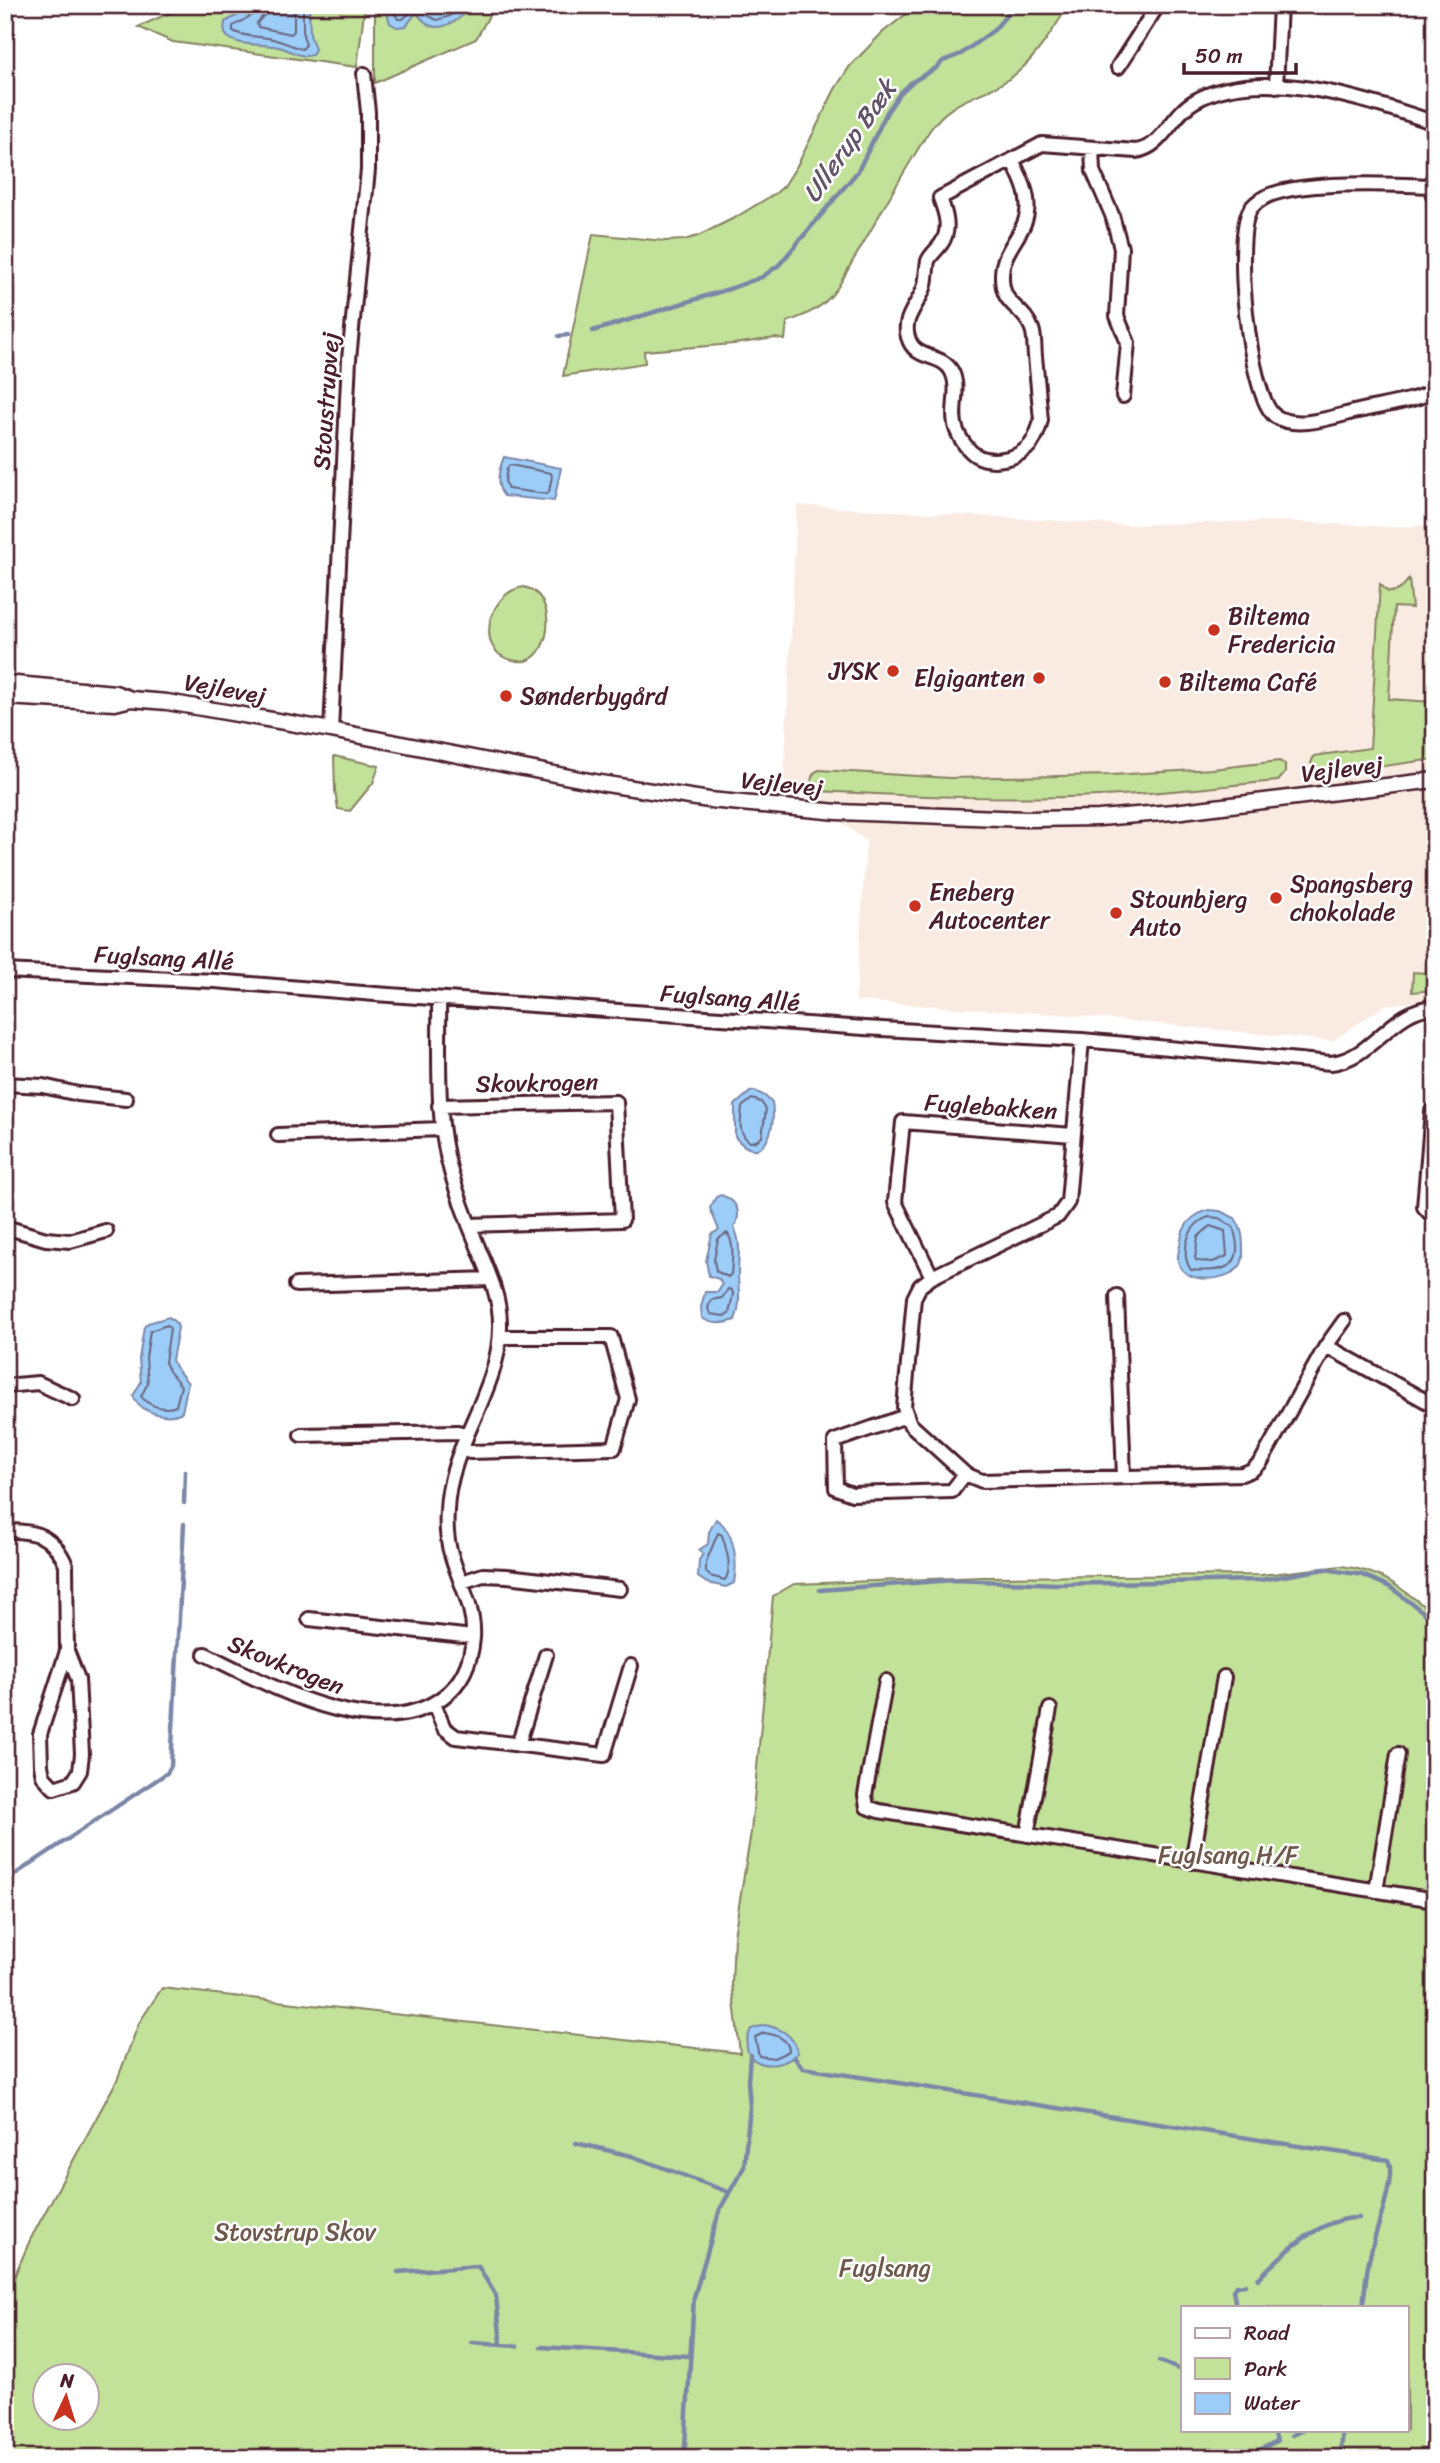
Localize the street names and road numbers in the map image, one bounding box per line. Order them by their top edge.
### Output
street label: Stoustrupvej [300,331,352,471]
street label: Vejlevej [181,661,269,717]
street label: Vejlevej [1299,743,1386,795]
street label: Vejlevej [739,759,825,809]
street label: Fuglsang Allé [93,933,235,983]
street label: Fuglsang Allé [659,972,801,1024]
street label: Skovkrogen [475,1061,599,1105]
street label: Fuglebakken [923,1081,1059,1133]
street label: Skovkrogen [221,1623,351,1707]

